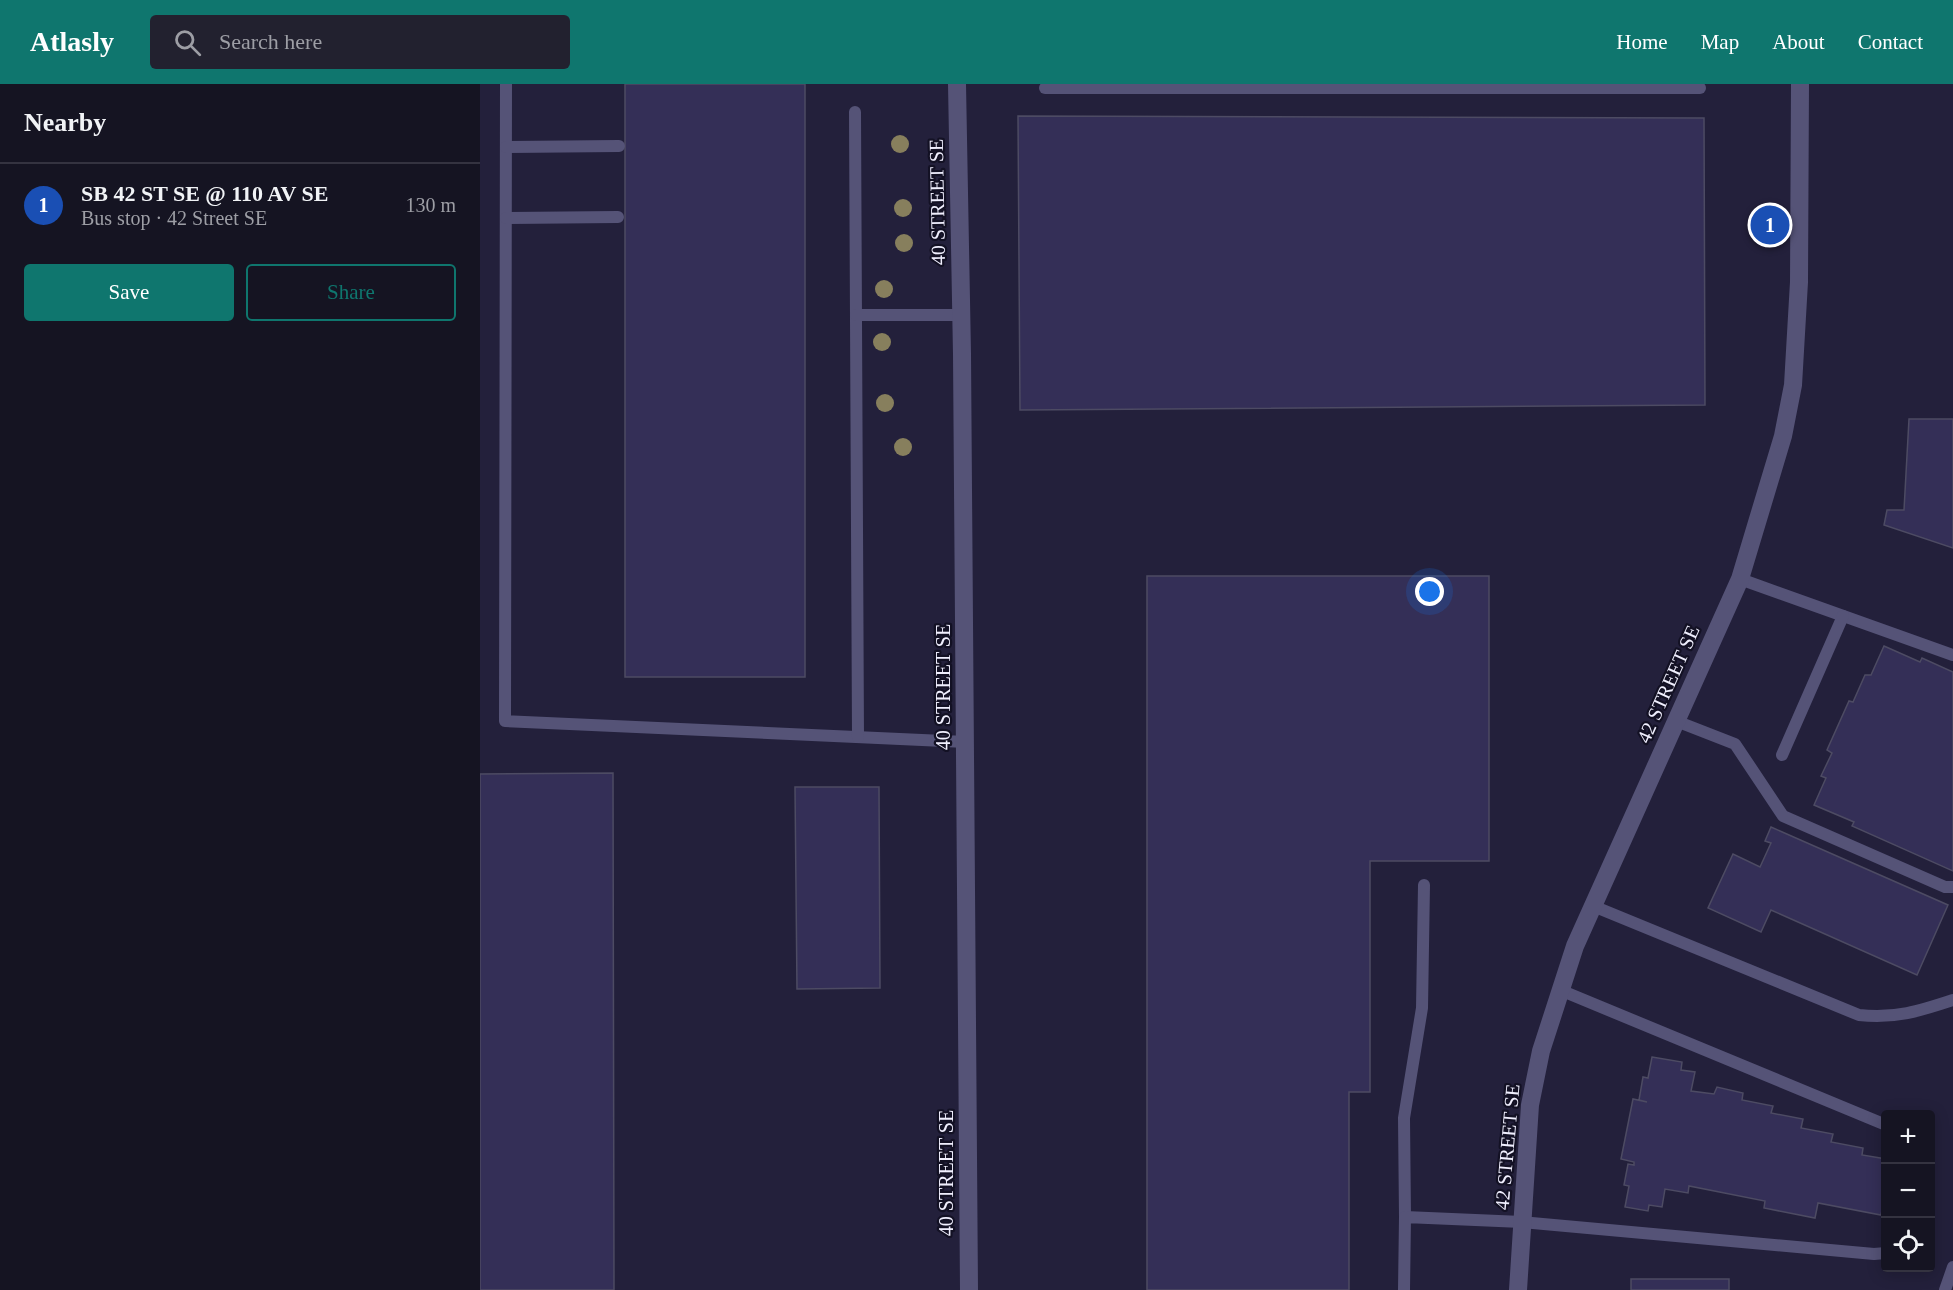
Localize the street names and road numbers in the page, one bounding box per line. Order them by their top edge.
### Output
street label: 40 STREET SE [925,139,949,265]
street label: 42 STREET SE [1632,622,1704,746]
street label: 40 STREET SE [932,624,954,750]
street label: 42 STREET SE [1491,1083,1523,1211]
street label: 40 STREET SE [935,1110,957,1236]

